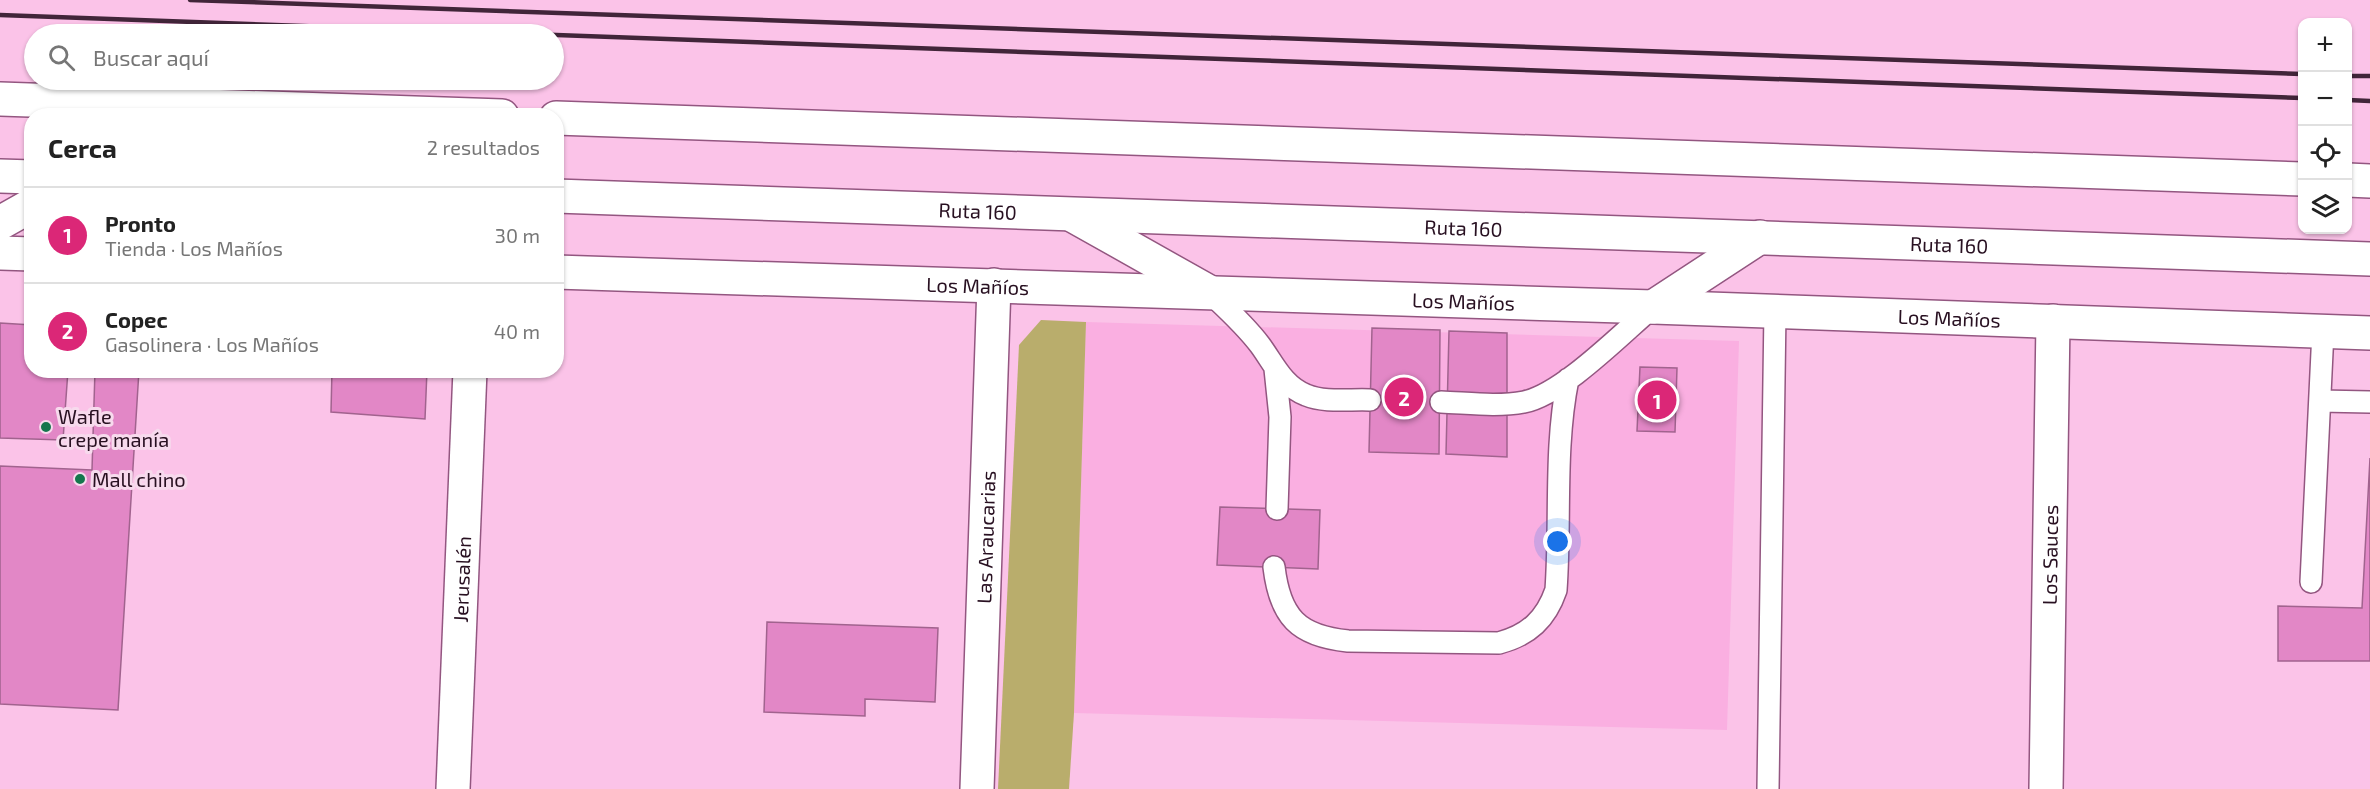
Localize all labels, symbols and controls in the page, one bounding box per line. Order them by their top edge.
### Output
map controls [2298,18,2352,234]
button: + [2298,18,2352,72]
search box [24,24,564,90]
icon: search [45,41,78,74]
text: Buscar aquí [93,44,209,70]
button: − [2298,72,2352,126]
button: locate [2298,126,2352,180]
text: Cerca [48,132,117,163]
text: 2 resultados [427,135,540,159]
button: layers [2298,180,2352,234]
street label: Ruta 160 [938,197,1017,224]
text: Pronto [105,210,176,236]
street label: Ruta 160 [1424,214,1503,241]
text: 1 [63,223,72,247]
text: 30 m [495,223,540,247]
street label: Ruta 160 [1910,231,1989,258]
text: Tienda · Los Mañíos [105,236,283,260]
street label: Los Mañíos [926,272,1030,299]
street label: Los Mañíos [1412,287,1515,315]
street label: Los Mañíos [1897,304,2001,332]
text: Copec [105,306,168,332]
text: 2 [62,319,73,343]
text: 40 m [494,319,540,343]
text: Gasolinera · Los Mañíos [105,332,319,356]
pin: 2 [1384,374,1424,420]
pin: 1 [1638,378,1676,422]
place label: Wafle crepe manía [58,404,169,451]
marker: Wafle crepe manía [39,420,53,434]
place label: Mall chino [92,467,186,491]
street label: Las Araucarias [971,470,1000,604]
marker: Mall chino [73,472,87,486]
street label: Los Sauces [2037,505,2062,605]
your location [1543,527,1572,556]
street label: Jerusalén [448,535,475,623]

